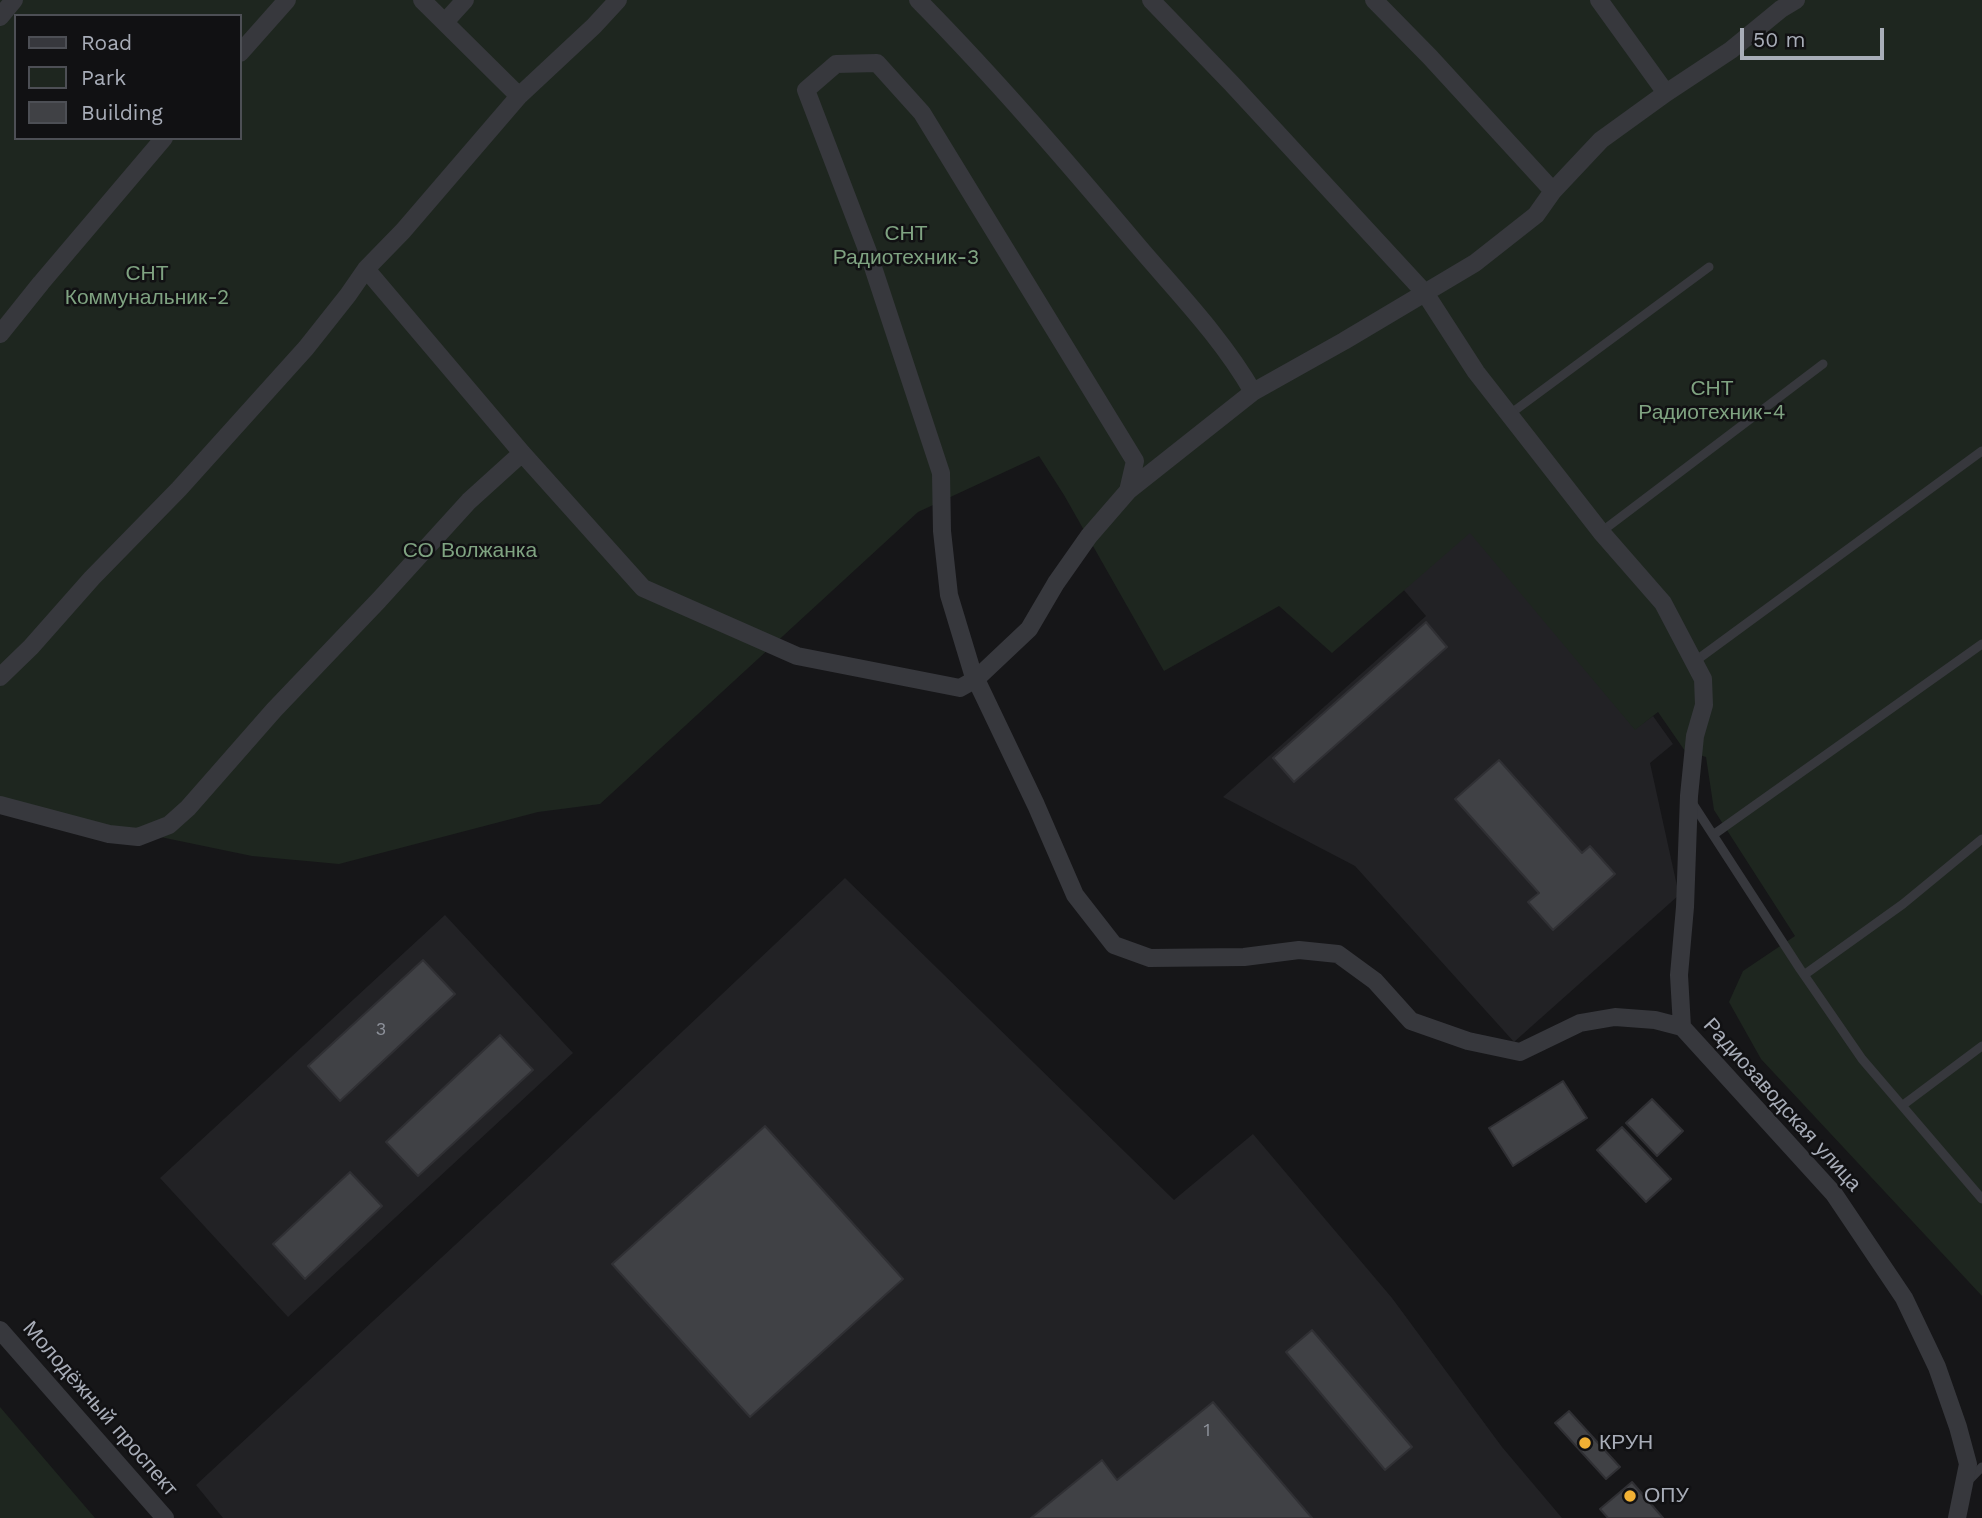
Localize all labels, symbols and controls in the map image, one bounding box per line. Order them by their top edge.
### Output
legend [14,14,242,140]
scale bar [1744,14,1888,58]
text: 50 m [1753,27,1805,52]
text: Road [81,30,132,55]
text: Park [81,65,126,90]
text: Building [81,100,163,125]
park label: СНТ Радиотехник-3 [833,221,979,271]
park label: СНТ Коммунальник-2 [65,261,229,311]
park label: СНТ Радиотехник-4 [1638,376,1786,426]
park label: СО Волжанка [403,538,537,564]
street label: Радиозаводская улица [1698,1013,1866,1197]
house number: 3 [376,1019,386,1041]
street label: Молодёжный проспект [17,1316,183,1502]
house number: 1 [1203,1420,1211,1442]
place label: КРУН [1599,1430,1653,1456]
marker: КРУН [1577,1435,1593,1451]
place label: ОПУ [1644,1483,1689,1509]
marker: ОПУ [1622,1488,1638,1504]

